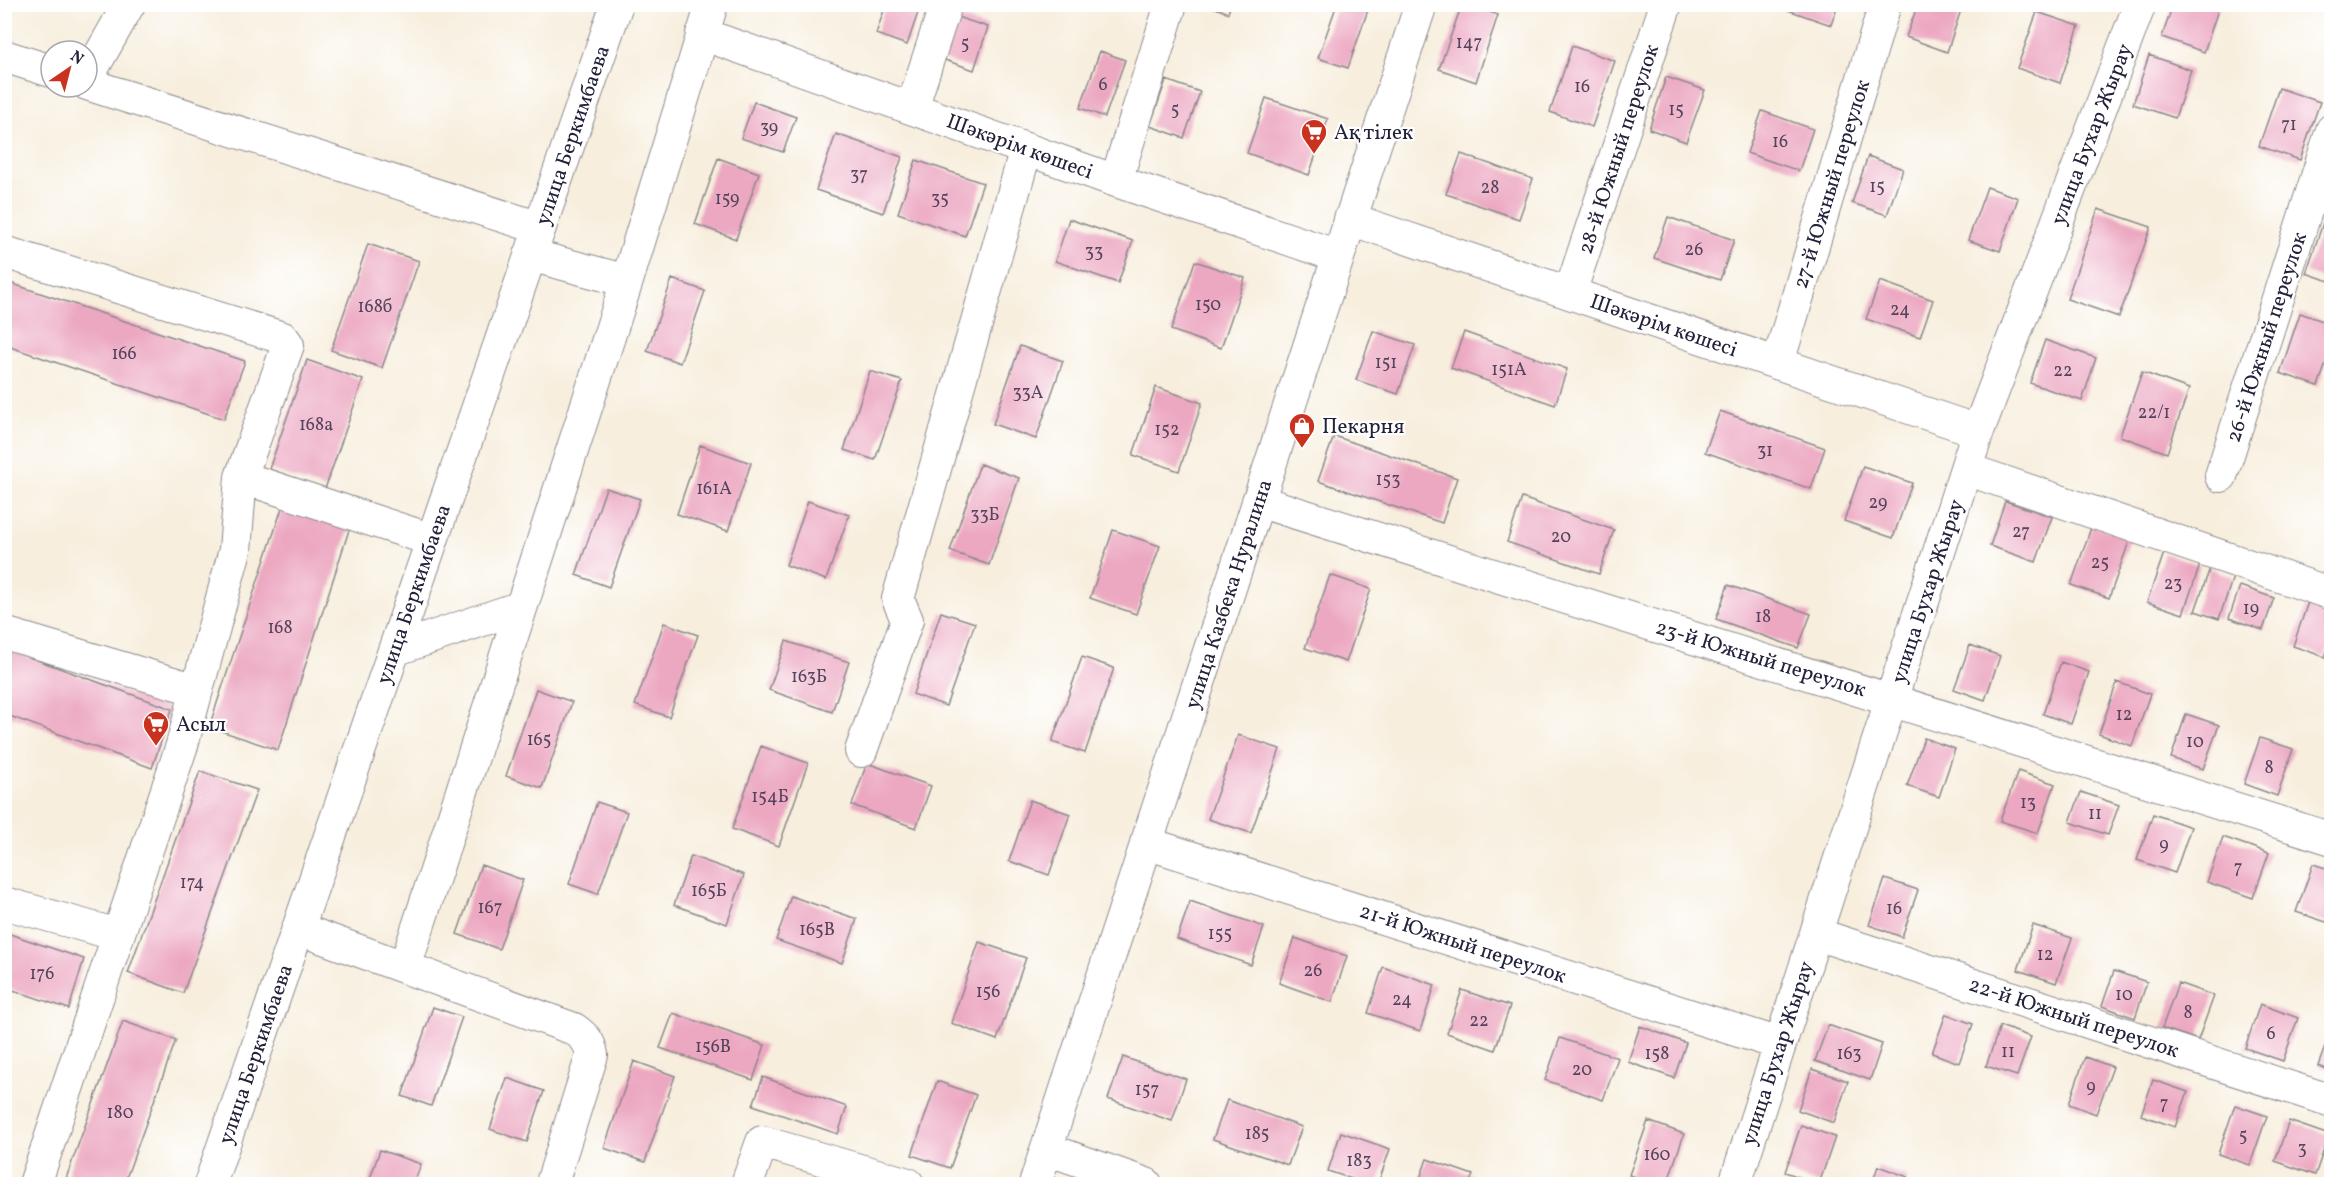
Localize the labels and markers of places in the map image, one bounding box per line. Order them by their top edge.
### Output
supermarket icon: Ақ тілек [1299,117,1329,155]
place label: Ақ тілек [1334,119,1413,148]
shop icon: Пекарня [1287,411,1317,449]
place label: Пекарня [1322,413,1404,442]
supermarket icon: Асыл [141,709,171,747]
place label: Асыл [176,711,226,740]

